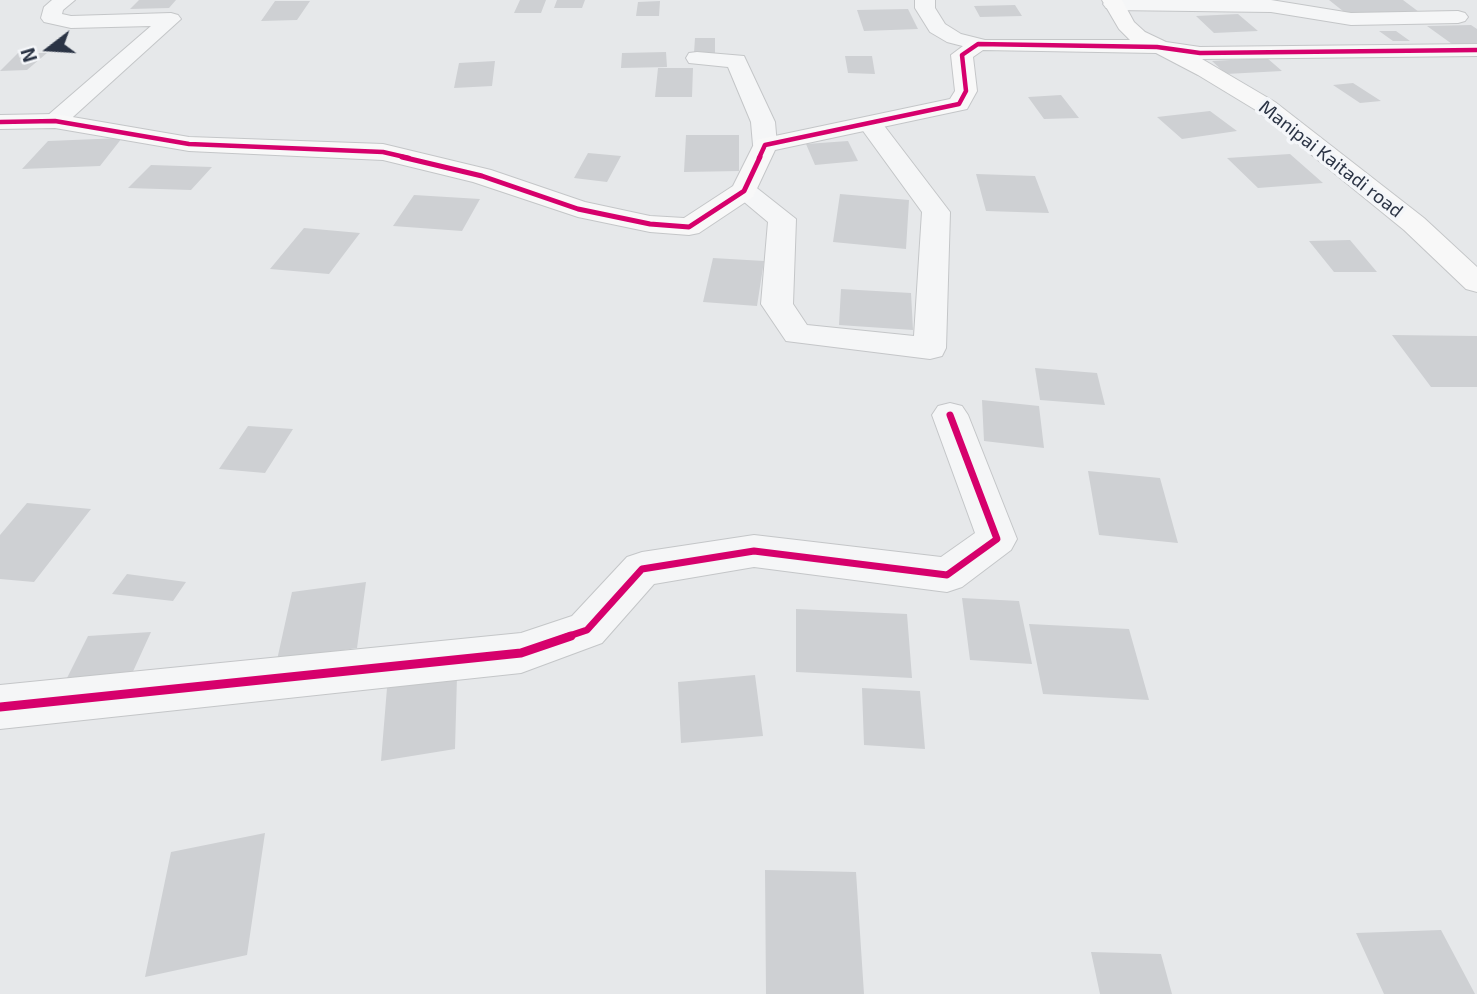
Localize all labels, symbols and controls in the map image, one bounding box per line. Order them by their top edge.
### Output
north arrow [14,14,84,84]
text: N [15,45,41,65]
street label: Manipai Kaitadi road [1254,96,1408,222]

